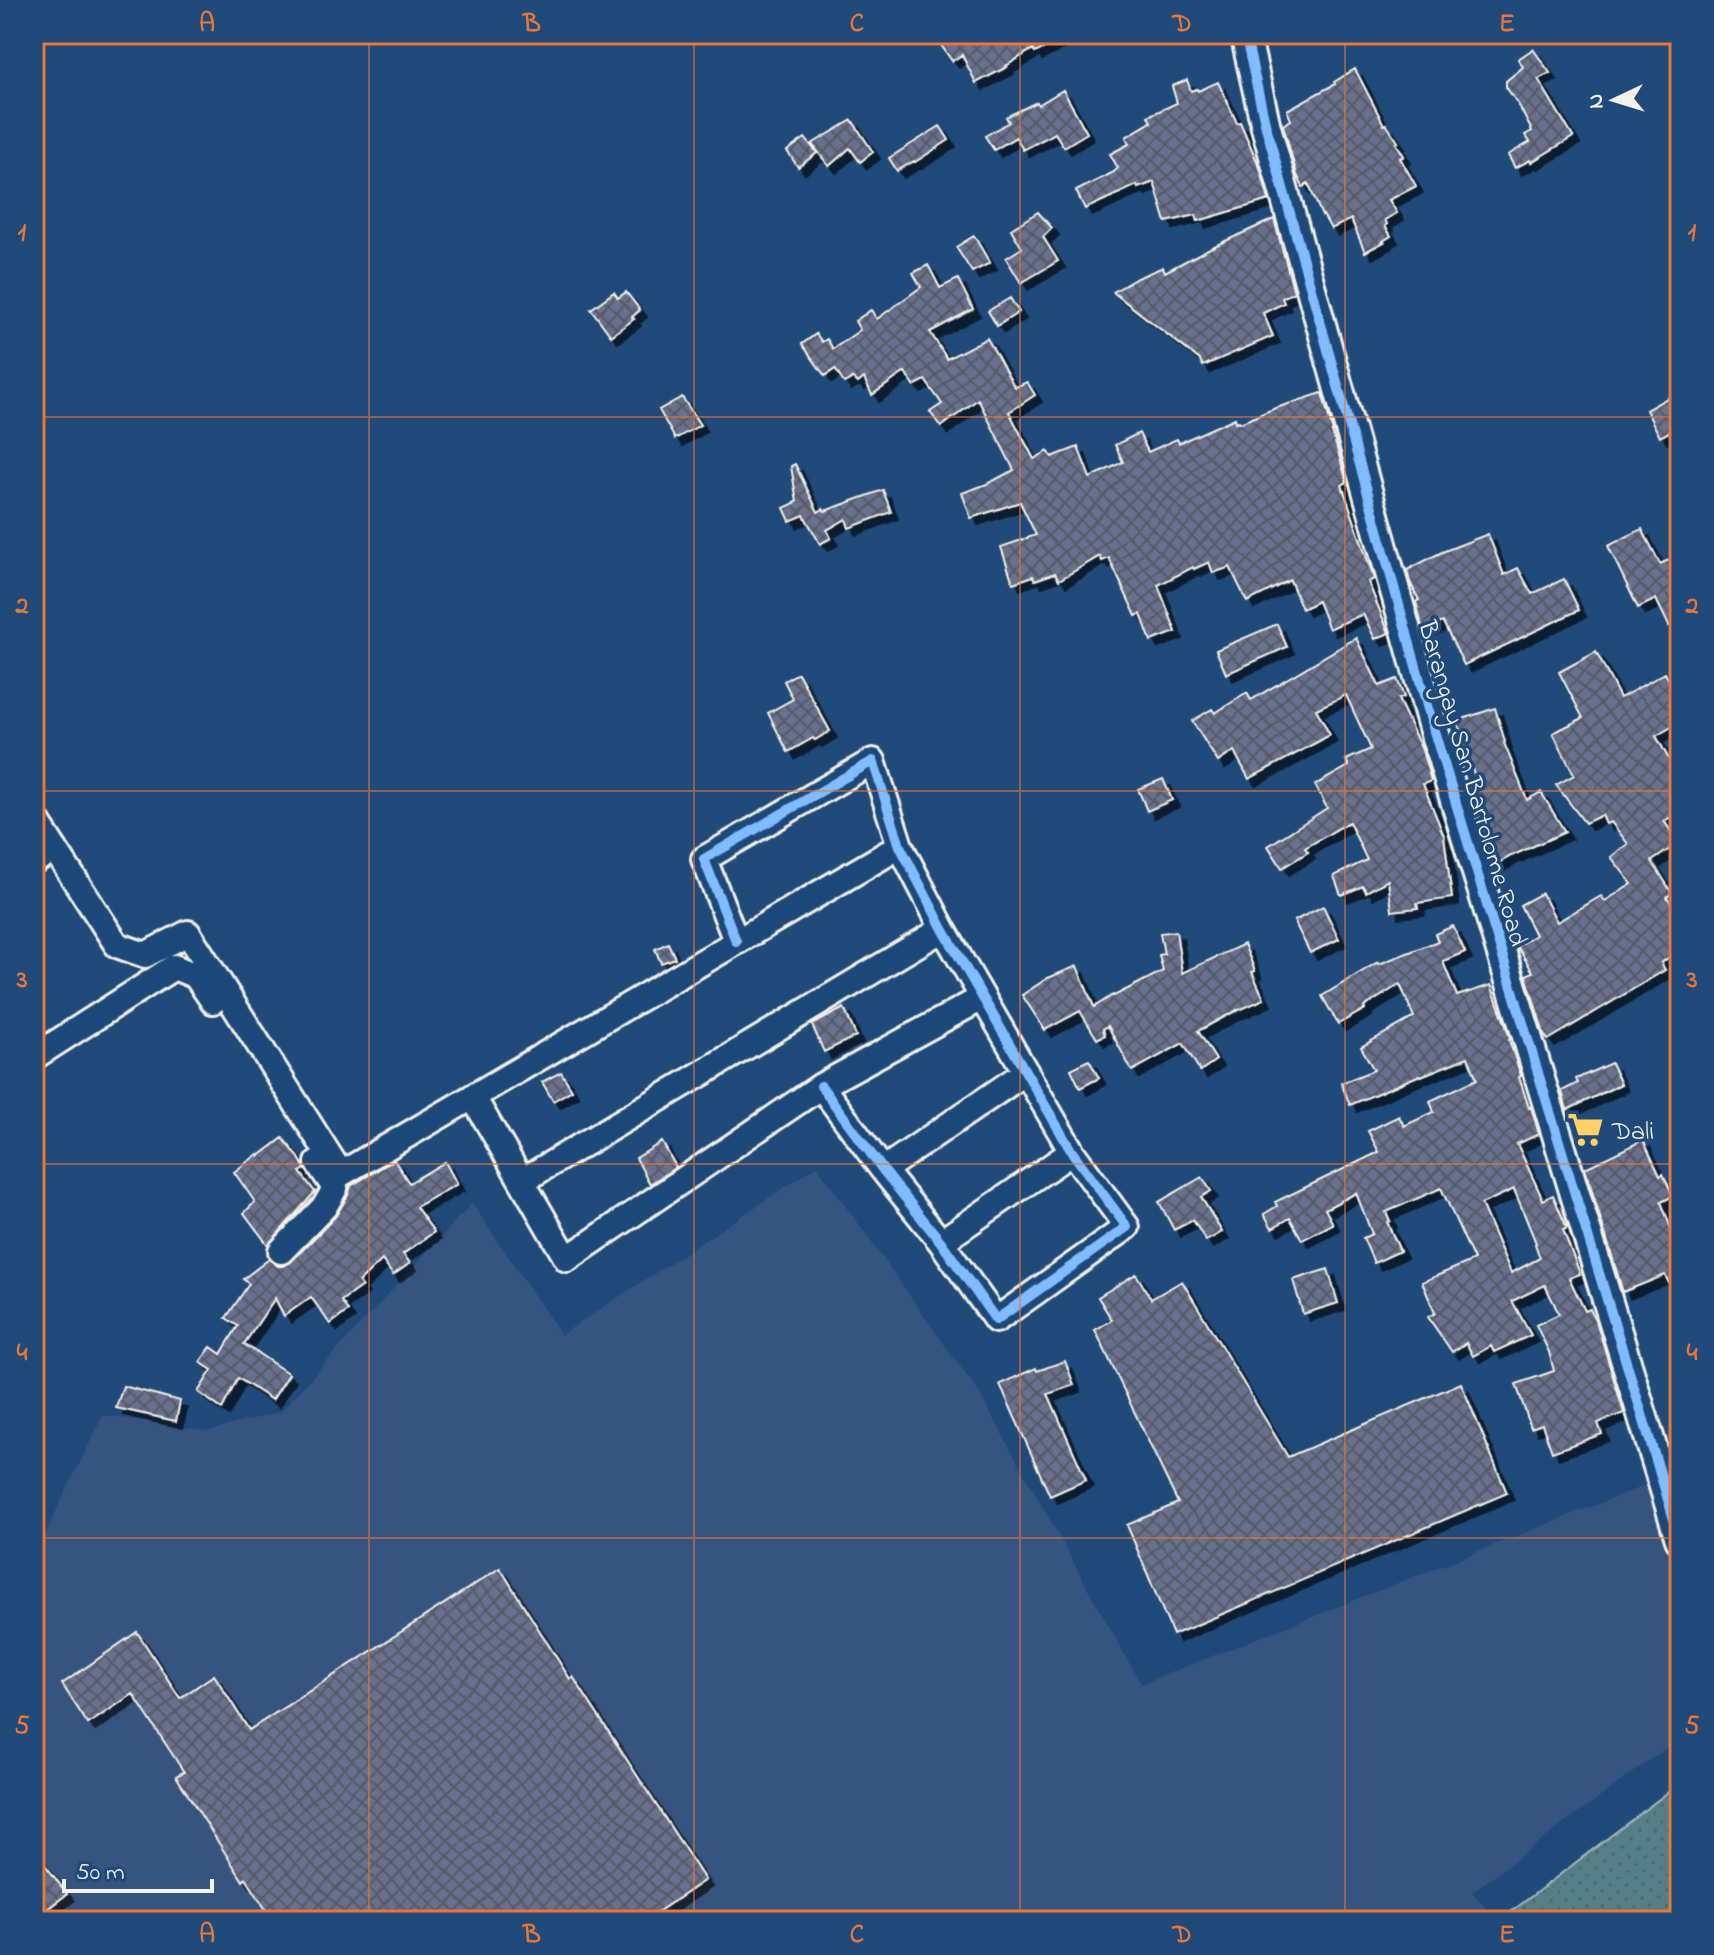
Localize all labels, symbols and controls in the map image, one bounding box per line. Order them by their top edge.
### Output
text: A [199,6,215,44]
text: B [522,6,541,44]
text: C [850,6,864,44]
text: D [1171,6,1192,44]
text: E [1499,6,1515,44]
north arrow [1574,60,1654,140]
text: N [1581,93,1614,110]
text: 1 [18,215,27,253]
text: 1 [1688,215,1697,253]
text: 2 [15,588,29,626]
text: 2 [1685,588,1699,626]
street label: Barangay San Bartolome Road [1406,616,1536,951]
text: 3 [16,962,28,1000]
text: 3 [1686,962,1698,1000]
supermarket icon: Dali [1567,1111,1605,1149]
place label: Dali [1611,1114,1654,1152]
text: 4 [17,1335,28,1373]
text: 4 [1687,1335,1698,1373]
text: 5 [15,1708,30,1746]
text: 5 [1685,1708,1700,1746]
scale bar [64,1843,212,1893]
text: 50 m [76,1856,125,1891]
text: A [199,1917,215,1955]
text: B [522,1917,541,1955]
text: C [850,1917,864,1955]
text: D [1171,1917,1192,1955]
text: E [1499,1917,1515,1955]

